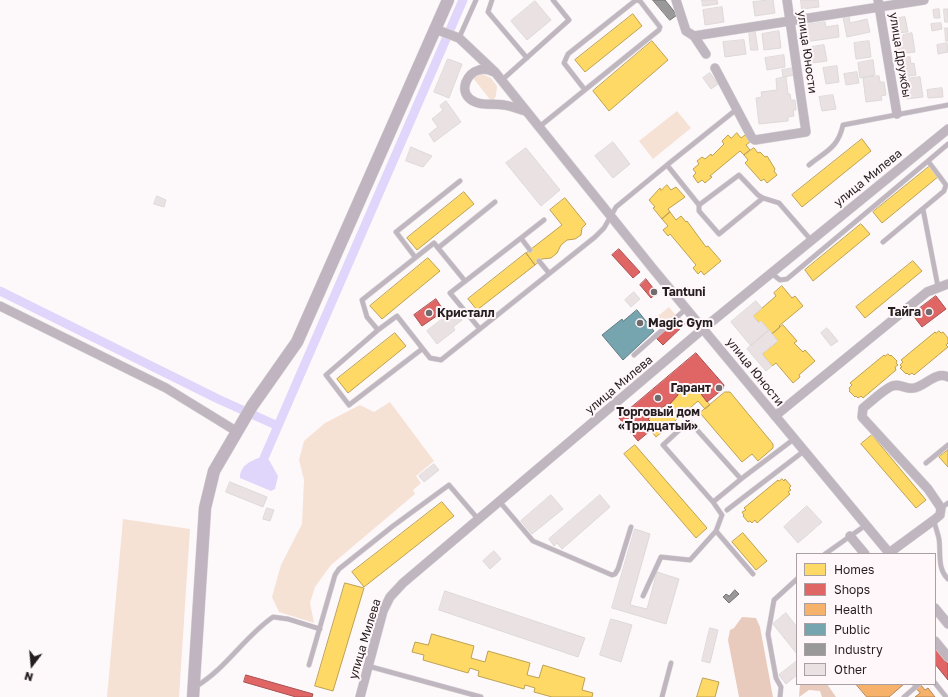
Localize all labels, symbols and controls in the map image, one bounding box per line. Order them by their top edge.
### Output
street label: улица Юности [794,9,820,95]
street label: улица Дружбы [886,11,914,99]
street label: улица Милева [831,146,905,210]
place label: Tantuni [662,285,706,299]
marker: Tantuni [649,287,659,297]
place label: Тайга [888,305,921,319]
place label: Кристалл [437,306,495,320]
marker: Тайга [924,307,934,317]
marker: Кристалл [424,308,434,318]
place label: Magic Gym [648,316,713,330]
marker: Magic Gym [635,318,645,328]
street label: улица Юности [723,335,787,409]
street label: улица Милева [582,353,656,417]
place label: Гарант [670,381,711,395]
marker: Гарант [714,383,724,393]
marker: Торговый дом «Тридцатый» [653,393,663,403]
place label: Торговый дом «Тридцатый» [616,405,700,433]
legend [796,553,936,685]
text: Homes [834,562,874,577]
text: Shops [834,582,870,597]
street label: улица Милева [346,597,384,681]
text: Health [834,602,873,617]
text: Public [834,622,870,637]
text: Industry [834,642,883,657]
north arrow [12,645,52,685]
text: Other [834,662,867,677]
text: N [23,670,34,684]

